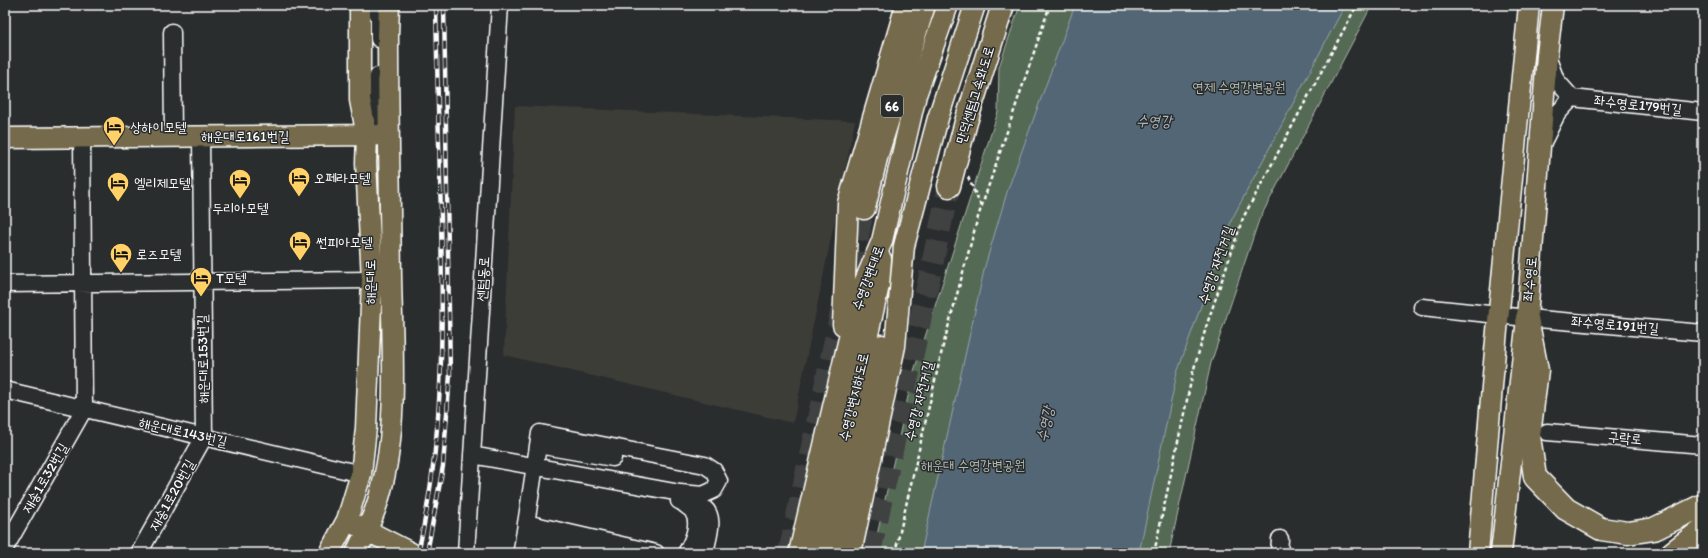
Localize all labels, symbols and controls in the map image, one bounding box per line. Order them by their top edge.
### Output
street label: 만덕센텀고속화도로 [952,44,998,146]
park label: 연제 수영강변공원 [1192,79,1286,96]
street label: 좌수영로179번길 [1593,92,1684,118]
road number: 66 [881,95,903,117]
water label: 수영강 [1136,112,1174,130]
hotel icon: 상하이모텔 [101,114,127,147]
place label: 상하이모텔 [130,119,187,136]
street label: 해운대로161번길 [201,128,290,145]
hotel icon: 오페라모텔 [286,165,312,198]
hotel icon: 두리아모텔 [227,167,253,200]
hotel icon: 엘리제모텔 [105,170,131,203]
place label: 오페라모텔 [314,170,371,187]
place label: 엘리제모텔 [134,175,191,192]
place label: 두리아모텔 [212,200,269,217]
street label: 수영강 자전거길 [1195,223,1238,307]
hotel icon: 썬피아모텔 [287,229,313,262]
place label: 썬피아모텔 [316,234,373,251]
hotel icon: 로즈모텔 [108,241,134,274]
street label: 수영강변대로 [848,243,888,313]
place label: 로즈모텔 [136,246,182,263]
street label: 센텀동로 [473,256,493,302]
street label: 좌수영로 [1520,256,1540,302]
street label: 해운대로 [362,259,379,305]
hotel icon: T모텔 [188,265,214,298]
place label: T모텔 [216,270,247,287]
street label: 좌수영로191번길 [1570,313,1660,337]
street label: 해운대로153번길 [194,314,212,404]
street label: 수영강변지하도로 [836,351,872,443]
street label: 수영강 자전거길 [901,358,937,443]
water label: 수영강 [1032,403,1058,444]
street label: 해운대로143번길 [137,414,230,451]
street label: 구락로 [1607,428,1643,448]
street label: 재송1로32번길 [18,439,72,516]
street label: 재송1로20번길 [145,456,199,534]
park label: 해운대 수영강변공원 [921,457,1025,474]

